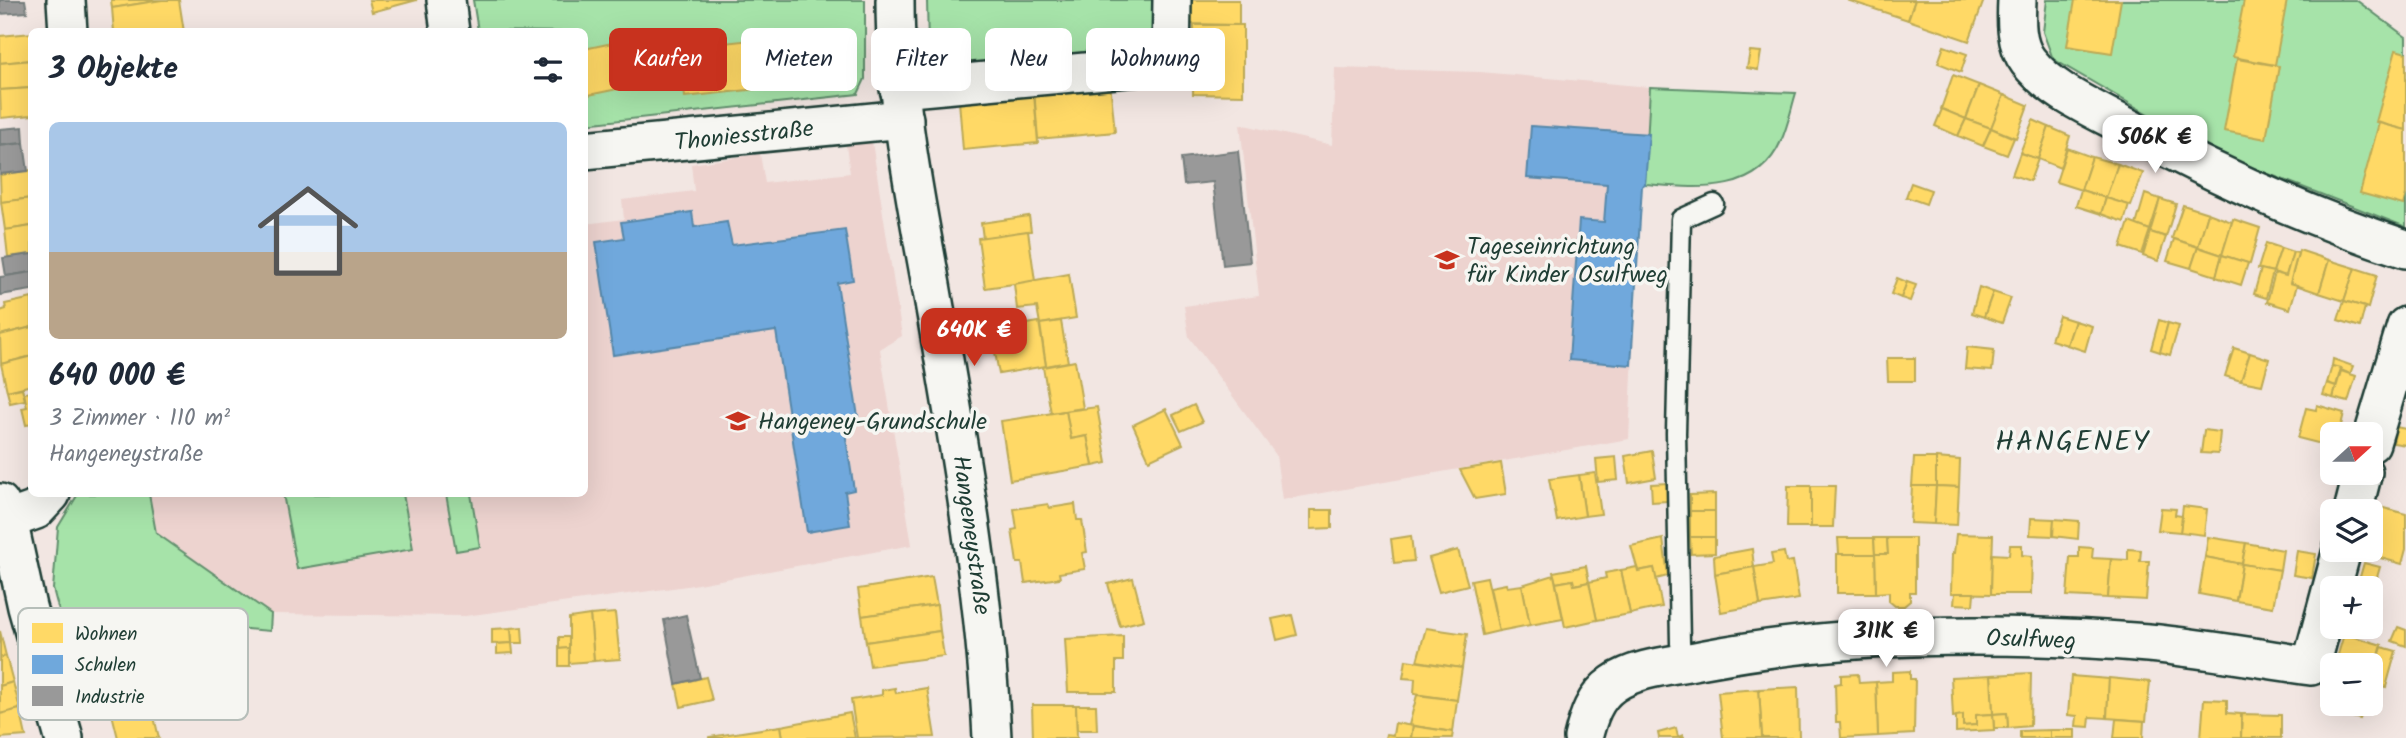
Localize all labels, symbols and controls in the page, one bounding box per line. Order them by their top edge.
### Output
chip: Kaufen [609,28,727,91]
chip: Mieten [741,28,857,91]
chip: Filter [871,28,971,91]
chip: Neu [985,28,1072,91]
chip: Wohnung [1086,28,1225,91]
text: 3 Objekte [49,46,178,94]
icon: filters [529,51,567,89]
street label: Thoniesstraße [673,110,816,163]
pin: 506K € [2098,116,2212,175]
text: 506K € [2118,120,2192,156]
icon: home [245,168,371,294]
place label: Tageseinrichtung für Kinder Osulfweg [1467,228,1668,295]
school or university icon: Tageseinrichtung für Kinder Osulfweg [1433,246,1461,274]
pin: 640K € [917,308,1031,368]
text: 640K € [937,313,1011,349]
text: 640 000 € [49,353,185,401]
text: 3 Zimmer · 110 m² [49,401,230,437]
place label: Hangeney-Grundschule [758,403,987,442]
school or university icon: Hangeney-Grundschule [724,407,752,435]
district label: HANGENEY [1995,420,2151,465]
north arrow [2320,422,2384,485]
map controls [2320,422,2383,716]
text: Hangeneystraße [49,437,203,473]
street label: Hangeneystraße [940,453,1001,618]
button: layers [2320,499,2383,562]
button: + [2320,576,2383,639]
legend [18,608,248,720]
pin: 311K € [1829,610,1943,669]
text: 311K € [1854,614,1918,650]
street label: Osulfweg [1985,619,2076,662]
text: Wohnen [75,620,137,650]
text: Schulen [75,651,136,681]
button: − [2320,653,2383,716]
text: Industrie [75,683,145,713]

